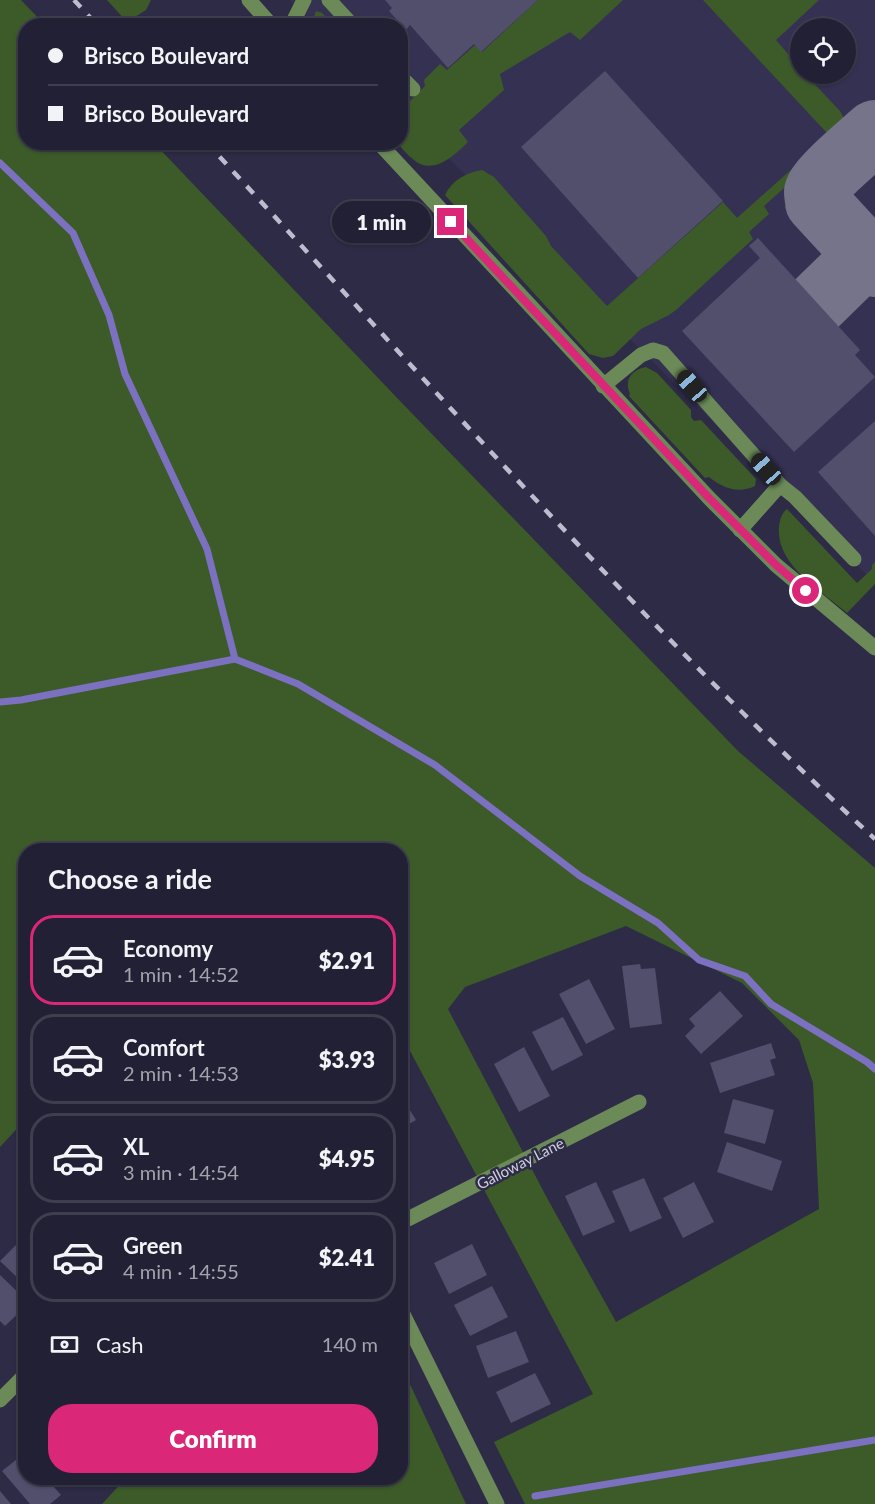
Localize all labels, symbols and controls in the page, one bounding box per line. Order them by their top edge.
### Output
map controls [790,18,856,84]
button: locate [790,18,856,84]
text: Brisco Boulevard [84,42,249,69]
text: Brisco Boulevard [84,100,249,127]
callout: 1 min [331,201,430,243]
route end [437,208,464,235]
text: 1 min [357,210,406,234]
car [673,367,711,405]
car [747,450,785,488]
route start [792,577,819,604]
text: Choose a ride [48,862,212,895]
icon: car [51,933,105,987]
text: Economy [123,935,213,962]
text: $2.91 [319,947,375,974]
text: 1 min · 14:52 [123,962,239,986]
icon: car [51,1032,105,1086]
text: Comfort [123,1034,205,1061]
text: $3.93 [319,1046,375,1073]
text: 2 min · 14:53 [123,1061,239,1085]
icon: car [51,1131,105,1185]
text: XL [123,1133,149,1160]
street label: Galloway Lane [473,1133,567,1193]
text: $4.95 [319,1145,375,1172]
text: 3 min · 14:54 [123,1160,239,1184]
icon: car [51,1230,105,1284]
text: Green [123,1232,183,1259]
text: $2.41 [319,1244,375,1271]
text: 4 min · 14:55 [123,1259,239,1283]
icon: cash [48,1328,81,1361]
text: Cash [96,1331,143,1358]
text: 140 m [322,1332,378,1356]
button: Confirm [48,1404,378,1473]

